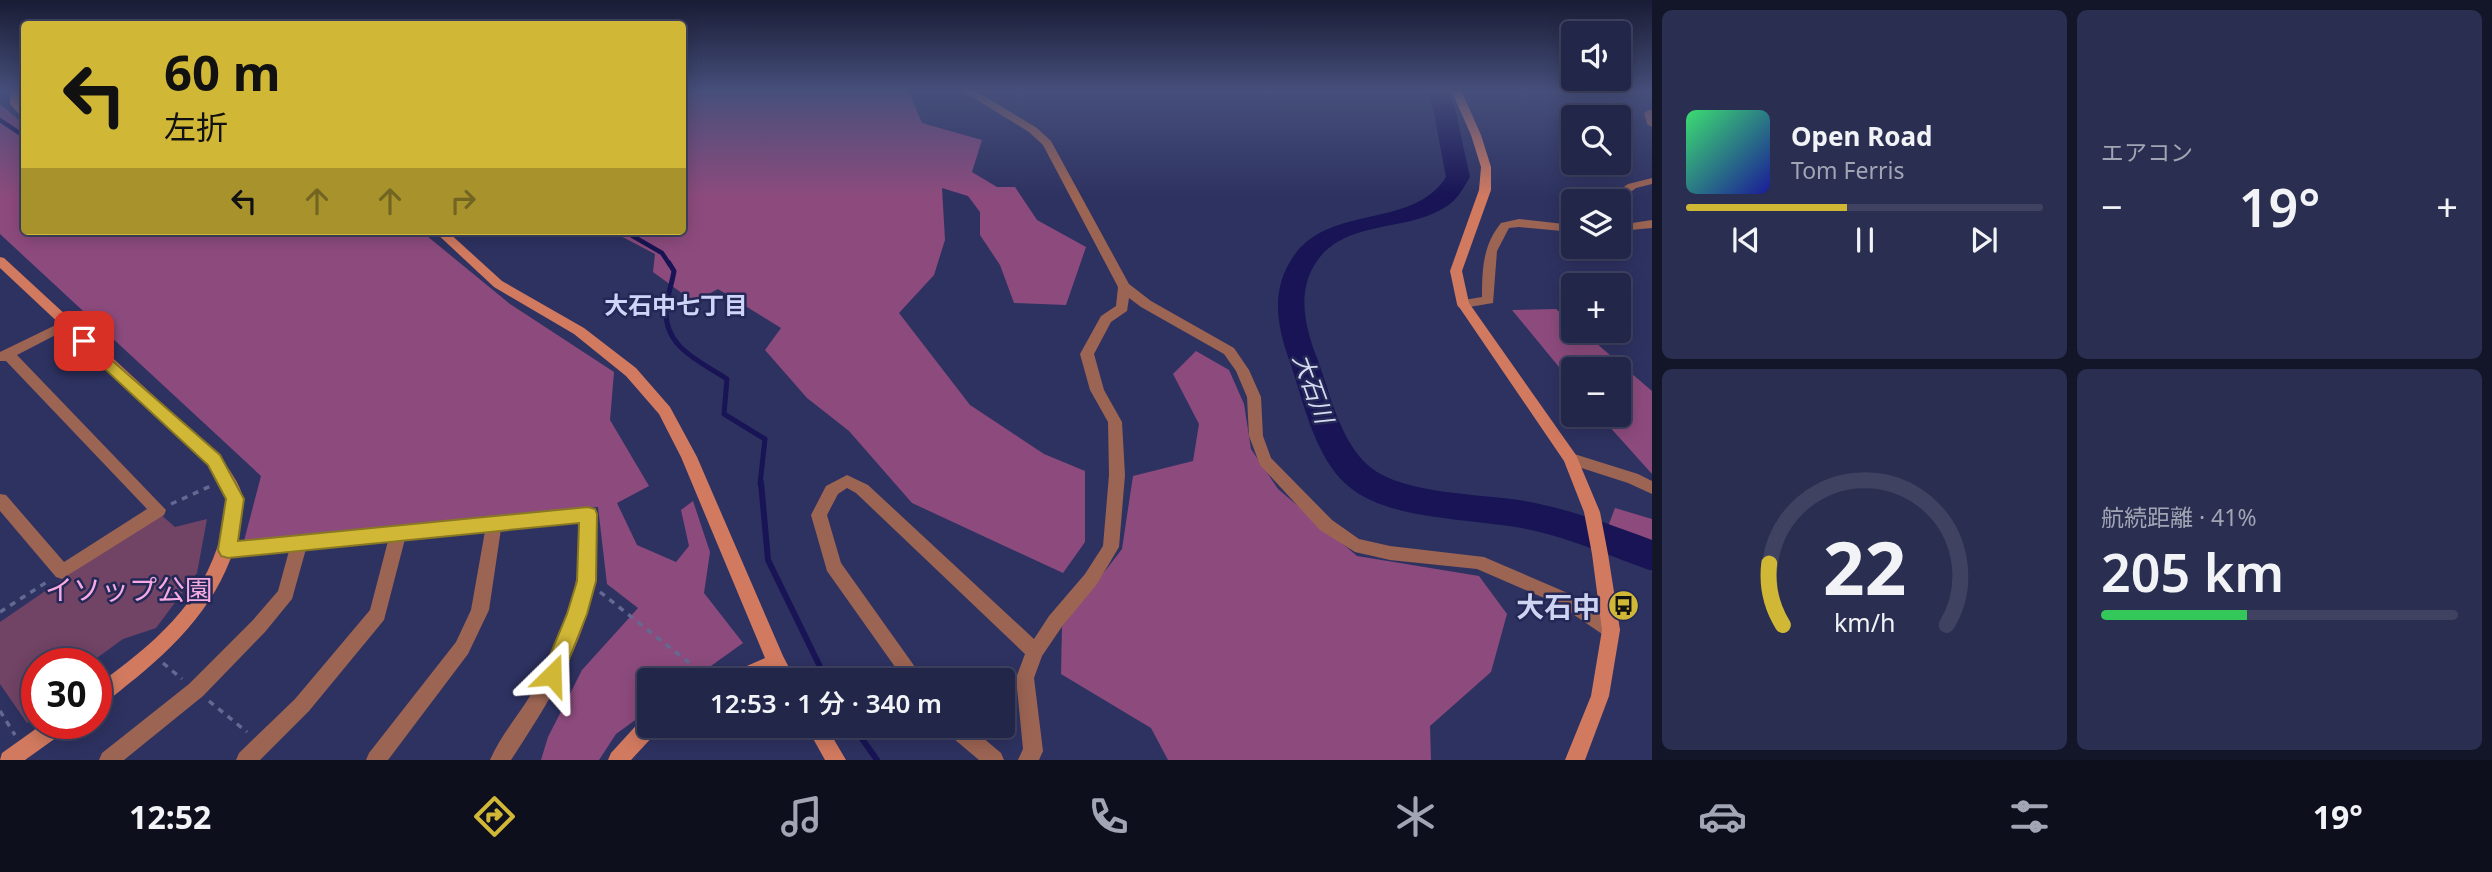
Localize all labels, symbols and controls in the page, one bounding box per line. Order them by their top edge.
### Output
map controls [1561,21,1631,427]
button: sound [1561,21,1631,91]
text: 60 m [164,39,281,105]
icon: left [49,49,140,140]
text: 左折 [164,105,228,148]
button: search [1561,105,1631,175]
text: Open Road [1791,118,1933,154]
text: エアコン [2101,136,2193,168]
text: Tom Ferris [1791,154,1904,186]
text: 19° [2239,171,2320,242]
text: − [2101,180,2123,232]
text: + [2436,180,2458,232]
icon: left [225,182,263,220]
icon: ahead [298,182,336,220]
icon: ahead [371,182,409,220]
icon: right [444,182,482,220]
button: layers [1561,189,1631,259]
icon: previous [1727,221,1765,259]
icon: pause [1846,221,1884,259]
icon: next [1965,221,2003,259]
button: + [1561,273,1631,343]
district label: 大石中七丁目 [604,288,748,321]
pin [54,311,114,371]
icon: arrive [65,322,103,360]
water label: 大石川 [1286,349,1343,430]
button: − [1561,357,1631,427]
text: 航続距離 · 41% [2101,501,2257,533]
text: 22 [1823,518,1906,617]
text: 205 km [2101,536,2284,607]
park label: イソップ公園 [45,570,213,608]
place label: 大石中 [1516,587,1600,625]
bus stop icon: 大石中 [1606,589,1640,623]
text: km/h [1834,605,1895,639]
position arrow [515,638,589,712]
speed limit sign: 30 [21,648,112,739]
text: 12:53 · 1 分 · 340 m [710,685,942,721]
icon: directions [470,792,519,841]
icon: music [777,792,826,841]
icon: phone [1084,792,1133,841]
icon: climate [1391,792,1440,841]
icon: car [1698,792,1747,841]
icon: filters [2005,792,2054,841]
text: 12:52 [129,795,211,838]
text: 19° [2313,795,2363,838]

